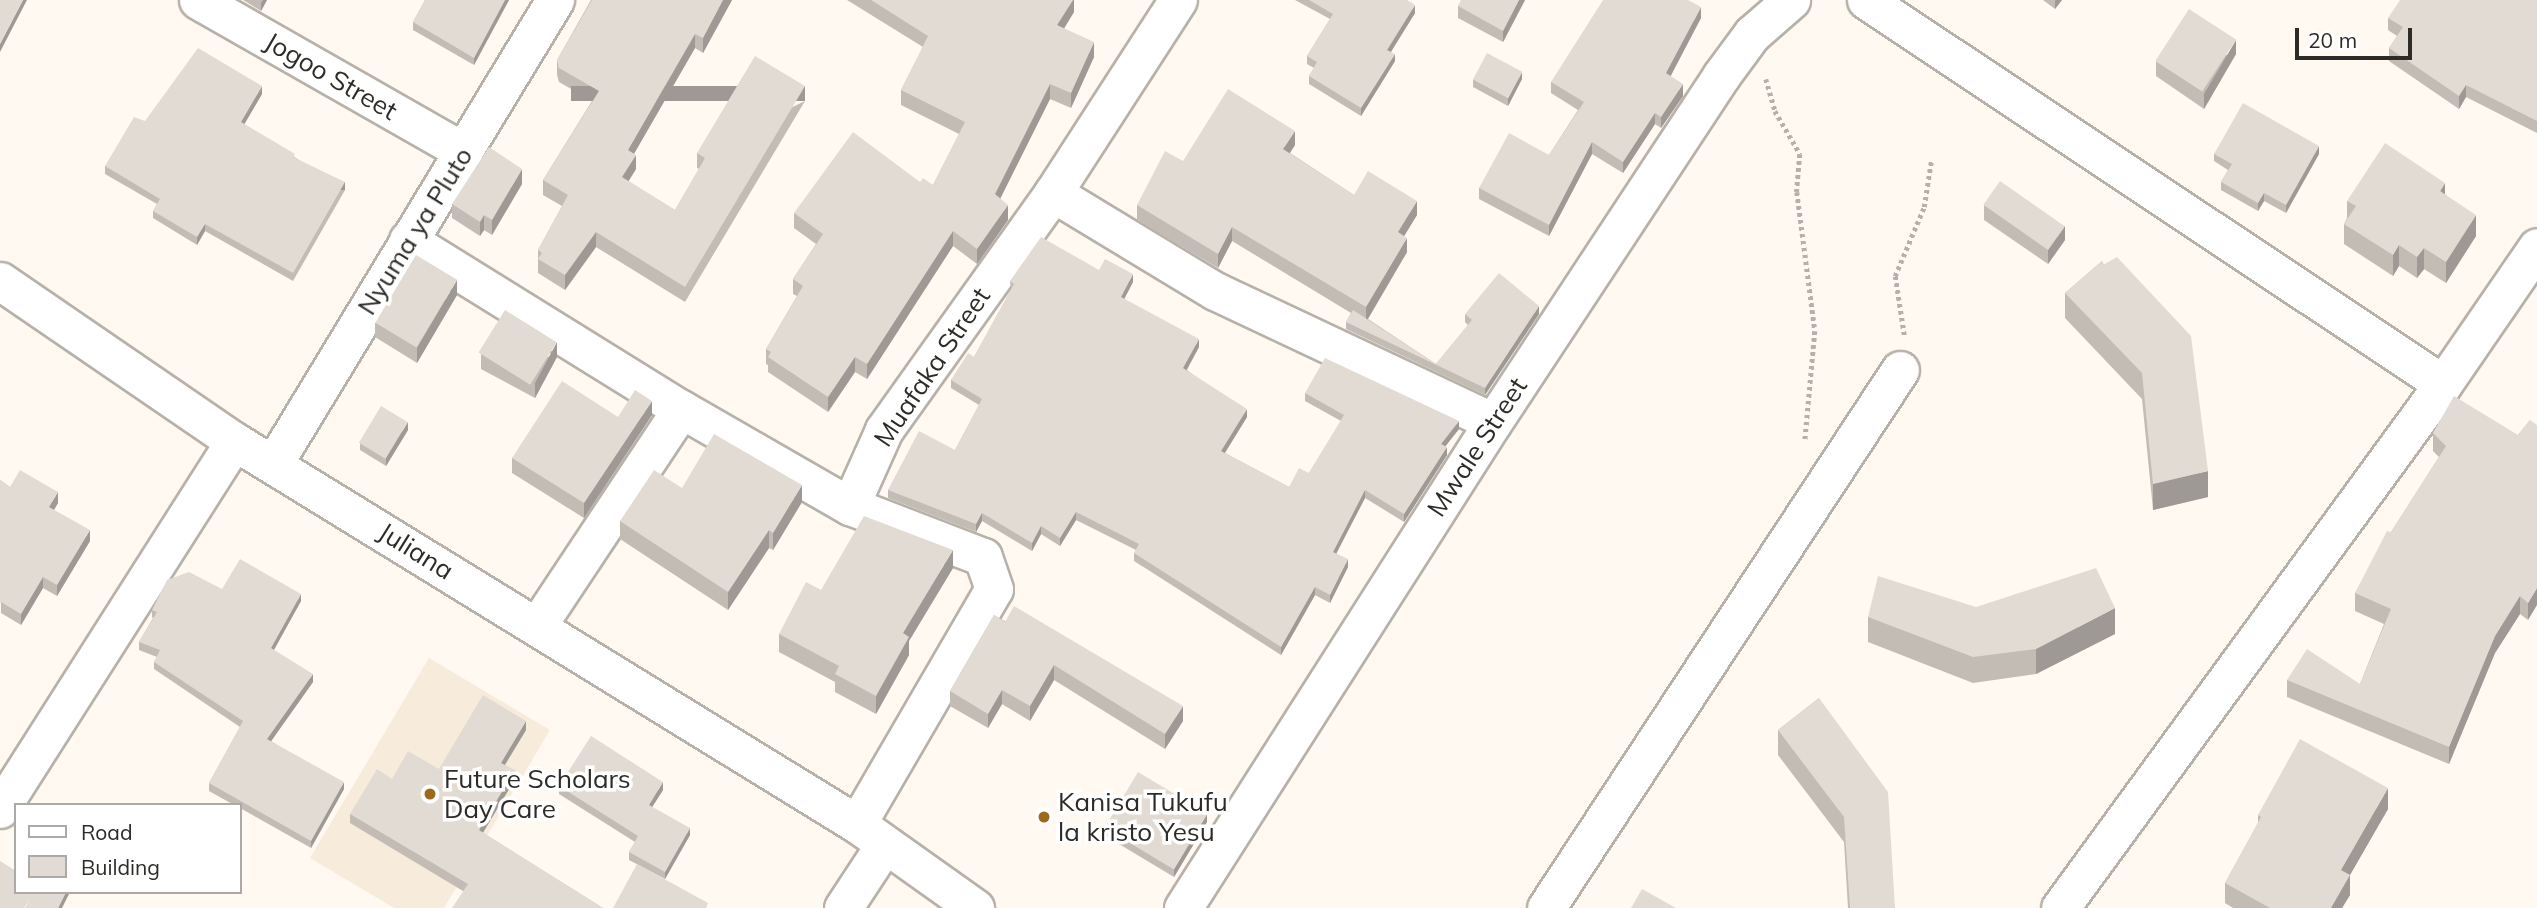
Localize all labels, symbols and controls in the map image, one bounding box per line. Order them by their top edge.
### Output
scale bar [2299,14,2416,58]
street label: Jogoo Street [259,26,403,126]
text: 20 m [2308,27,2357,53]
street label: Nyuma ya Pluto [351,142,479,320]
street label: Muafaka Street [867,282,997,452]
street label: Mwale Street [1421,372,1533,522]
street label: Juliana [373,516,459,586]
place label: Future Scholars Day Care [444,763,631,824]
marker: Future Scholars Day Care [422,786,438,802]
place label: Kanisa Tukufu la kristo Yesu [1058,786,1228,848]
legend [14,803,242,894]
marker: Kanisa Tukufu la kristo Yesu [1036,809,1052,825]
text: Road [81,819,132,845]
text: Building [81,854,160,880]

